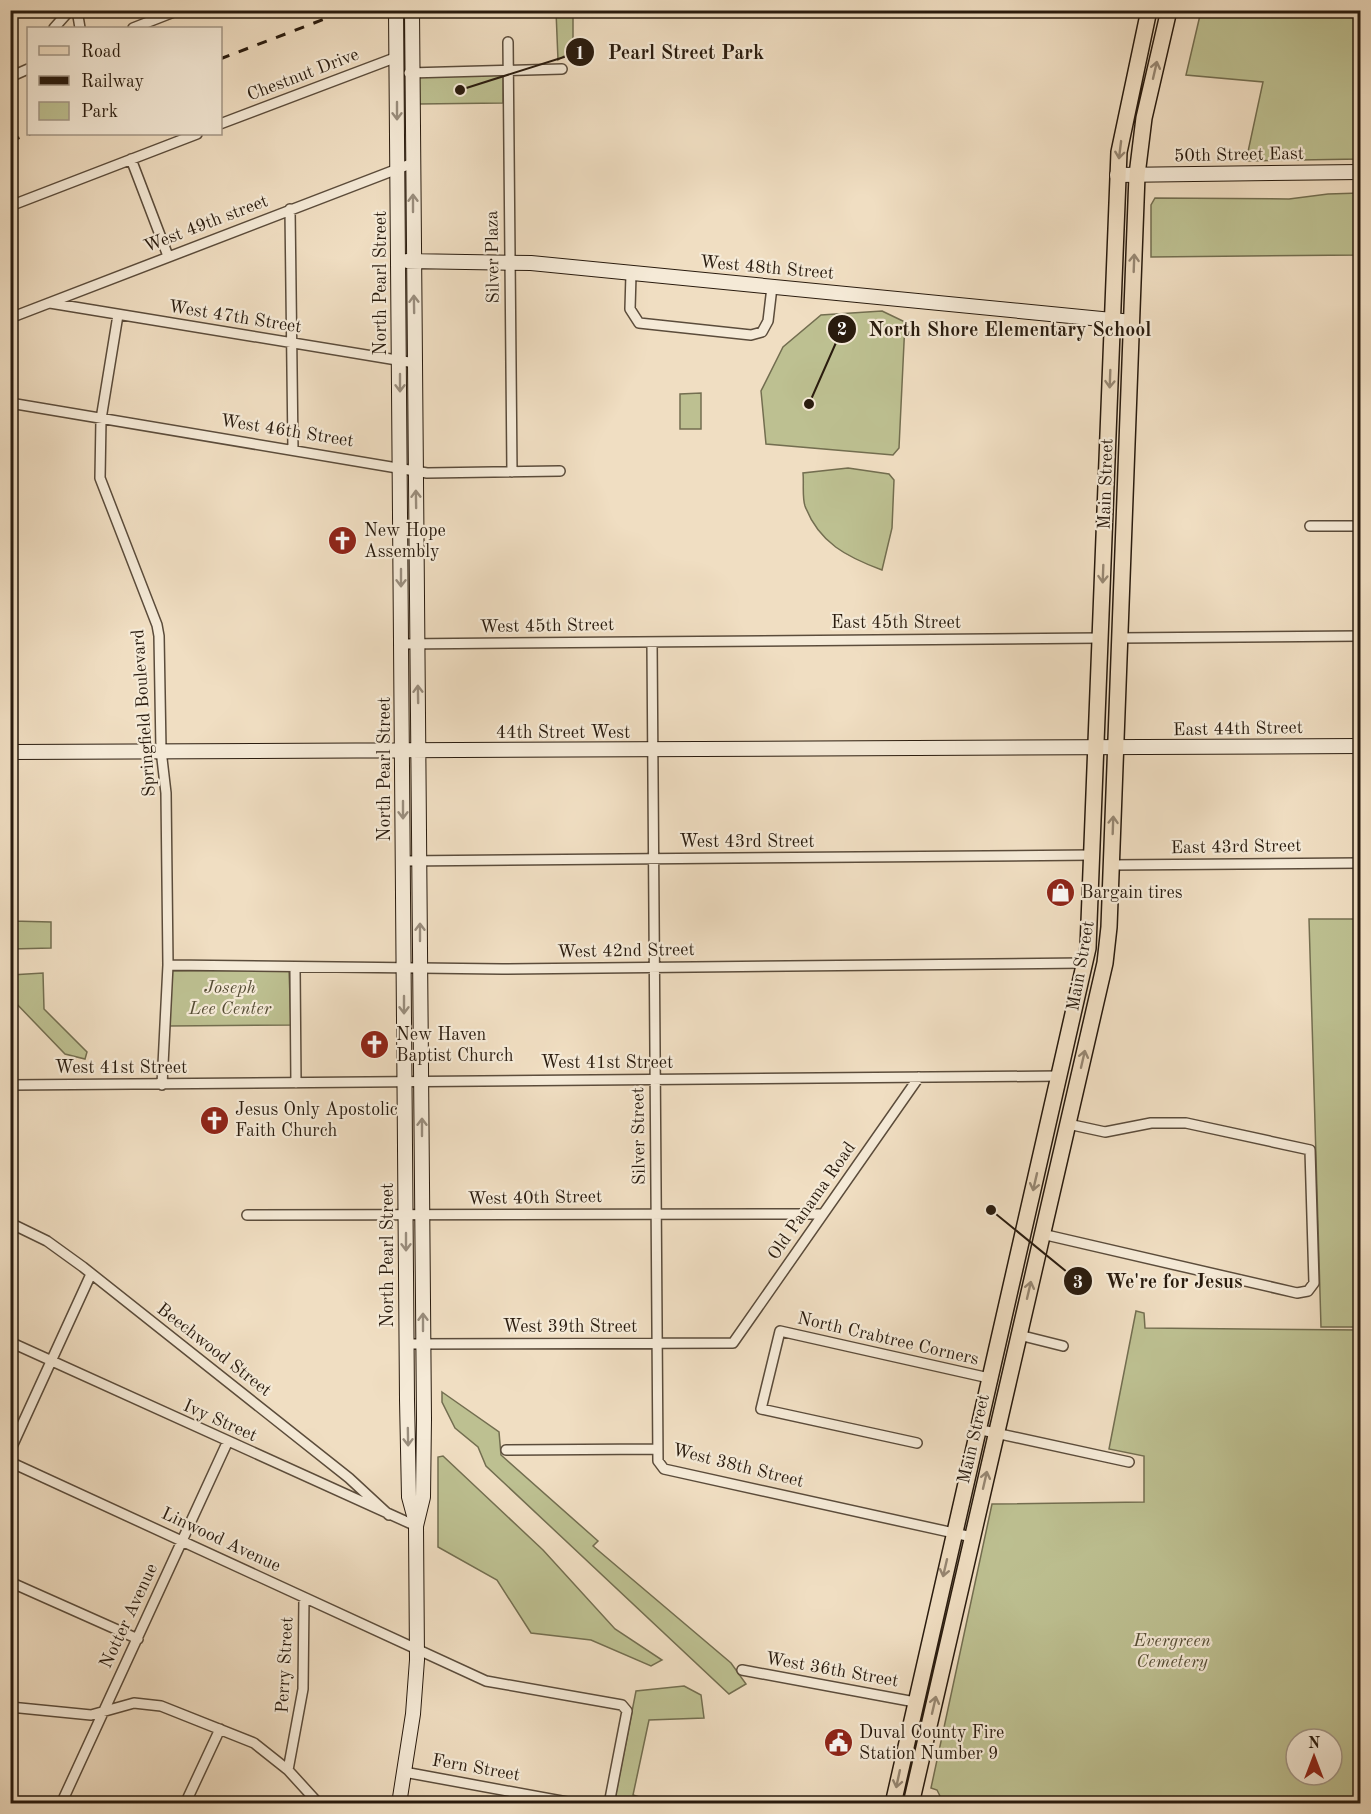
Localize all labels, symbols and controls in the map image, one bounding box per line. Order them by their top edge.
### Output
legend [27,27,222,135]
callout: Pearl Street Park [565,33,776,71]
text: Road [81,43,121,61]
text: Pearl Street Park [608,44,764,64]
street label: Chestnut Drive [245,45,361,105]
text: 1 [575,45,585,63]
one-way arrow [1150,61,1161,80]
text: Railway [81,73,144,91]
one-way arrow [392,100,403,120]
text: Park [81,103,118,121]
one-way arrow [1114,139,1125,159]
street label: 50th Street East [1174,145,1304,165]
street label: West 49th street [141,192,271,256]
one-way arrow [407,194,419,214]
street label: Silver Plaza [483,210,503,304]
street label: North Pearl Street [372,211,390,355]
street label: West 48th Street [699,253,835,283]
one-way arrow [1128,254,1139,274]
one-way arrow [408,294,420,314]
street label: West 47th Street [167,298,303,336]
callout: North Shore Elementary School [827,310,1164,348]
text: 2 [837,321,847,339]
text: North Shore Elementary School [869,321,1151,341]
one-way arrow [1104,368,1116,388]
one-way arrow [394,372,406,392]
street label: West 46th Street [219,412,355,450]
street label: Main Street [1095,438,1117,530]
one-way arrow [410,489,422,509]
place label: New Hope Assembly [364,522,446,561]
church icon: New Hope Assembly [327,525,359,557]
one-way arrow [1097,563,1108,583]
one-way arrow [395,567,407,587]
street label: East 45th Street [831,614,961,632]
street label: West 45th Street [480,616,614,636]
street label: Springfield Boulevard [129,629,159,797]
one-way arrow [412,684,424,704]
street label: North Pearl Street [376,697,394,841]
street label: East 44th Street [1173,719,1303,739]
street label: 44th Street West [496,724,630,742]
one-way arrow [397,800,409,820]
one-way arrow [1107,816,1118,836]
street label: West 43rd Street [679,833,815,851]
street label: East 43rd Street [1170,837,1302,857]
shop icon: Bargain tires [1044,877,1076,909]
place label: Bargain tires [1081,884,1183,902]
street label: Main Street [1064,919,1098,1013]
one-way arrow [414,922,426,942]
street label: West 42nd Street [557,941,695,961]
park label: Joseph Lee Center [188,979,273,1018]
one-way arrow [398,995,410,1015]
place label: New Haven Baptist Church [396,1026,514,1065]
church icon: New Haven Baptist Church [359,1029,391,1061]
one-way arrow [1077,1050,1089,1069]
street label: West 41st Street [541,1054,673,1072]
street label: West 41st Street [55,1059,187,1077]
street label: Silver Street [629,1087,649,1185]
place label: Jesus Only Apostolic Faith Church [235,1101,398,1140]
church icon: Jesus Only Apostolic Faith Church [198,1104,230,1136]
one-way arrow [416,1117,428,1137]
street label: Old Panama Road [765,1139,859,1263]
one-way arrow [1028,1172,1040,1191]
street label: North Pearl Street [379,1183,397,1327]
street label: West 40th Street [468,1188,602,1208]
one-way arrow [400,1232,412,1252]
callout: We're for Jesus [1063,1262,1255,1300]
text: We're for Jesus [1105,1273,1243,1293]
text: 3 [1073,1274,1083,1292]
one-way arrow [1024,1281,1036,1300]
street label: Beechwood Street [153,1300,275,1400]
street label: North Crabtree Corners [796,1309,981,1369]
one-way arrow [417,1312,429,1332]
street label: West 39th Street [503,1318,637,1336]
street label: Main Street [955,1392,993,1486]
street label: Ivy Street [180,1397,260,1445]
one-way arrow [402,1427,414,1447]
street label: West 38th Street [671,1441,805,1491]
one-way arrow [979,1471,991,1490]
street label: Linwood Avenue [159,1505,283,1575]
one-way arrow [939,1557,950,1577]
street label: Notter Avenue [97,1561,161,1671]
street label: Perry Street [273,1616,297,1714]
park label: Evergreen Cemetery [1132,1632,1211,1671]
street label: West 36th Street [764,1649,900,1691]
one-way arrow [928,1696,940,1715]
place label: Duval County Fire Station Number 9 [859,1724,1004,1763]
public building icon: Duval County Fire Station Number 9 [822,1727,854,1759]
north arrow [1284,1727,1344,1787]
text: N [1308,1736,1321,1752]
street label: Fern Street [431,1751,521,1785]
one-way arrow [891,1770,903,1789]

